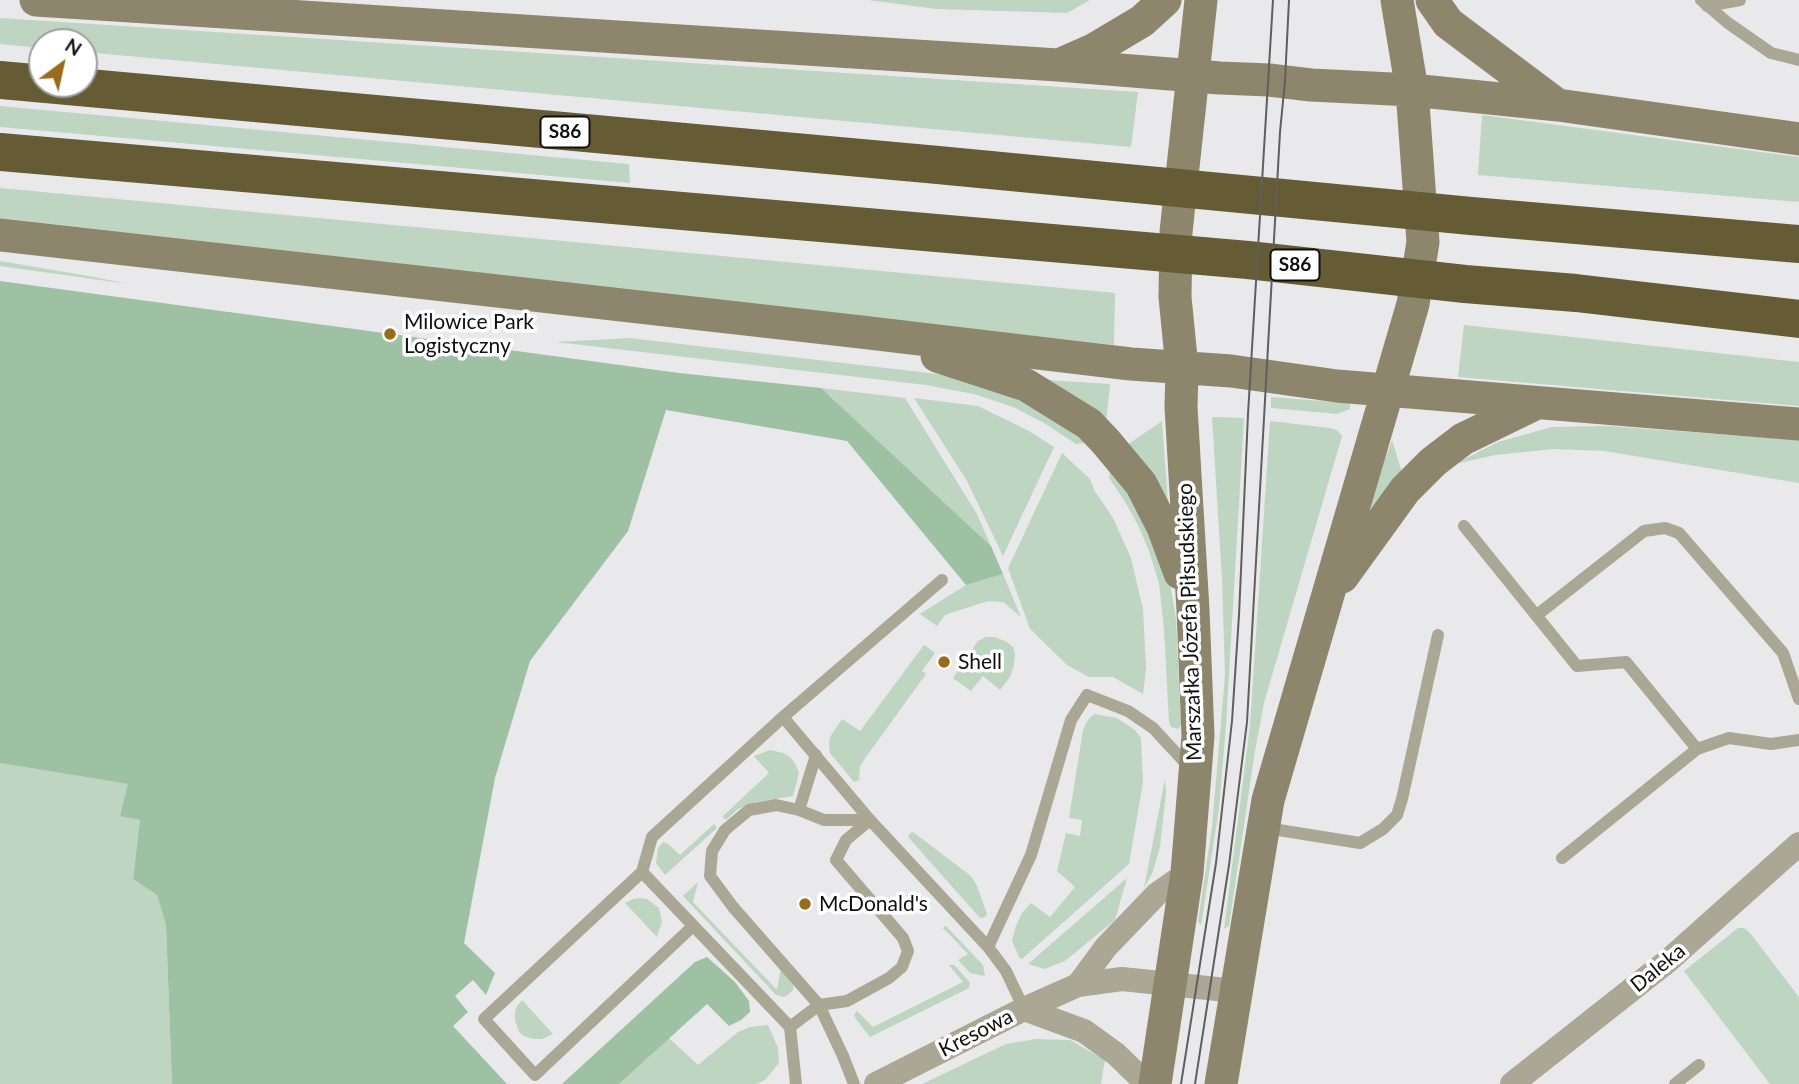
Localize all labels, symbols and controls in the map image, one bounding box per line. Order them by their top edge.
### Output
north arrow [28,28,98,98]
text: N [61,33,86,60]
road number: S86 [540,116,590,148]
road number: S86 [1270,249,1320,280]
place label: Milowice Park Logistyczny [404,309,534,359]
marker: Milowice Park Logistyczny [382,326,398,342]
street label: Marszałka Józefa Piłsudskiego [1173,483,1207,761]
place label: Shell [958,649,1002,675]
marker: Shell [936,654,952,670]
place label: McDonald's [819,891,928,917]
marker: McDonald's [797,896,813,912]
street label: Daleka [1625,938,1691,998]
street label: Kresowa [935,1004,1017,1062]

